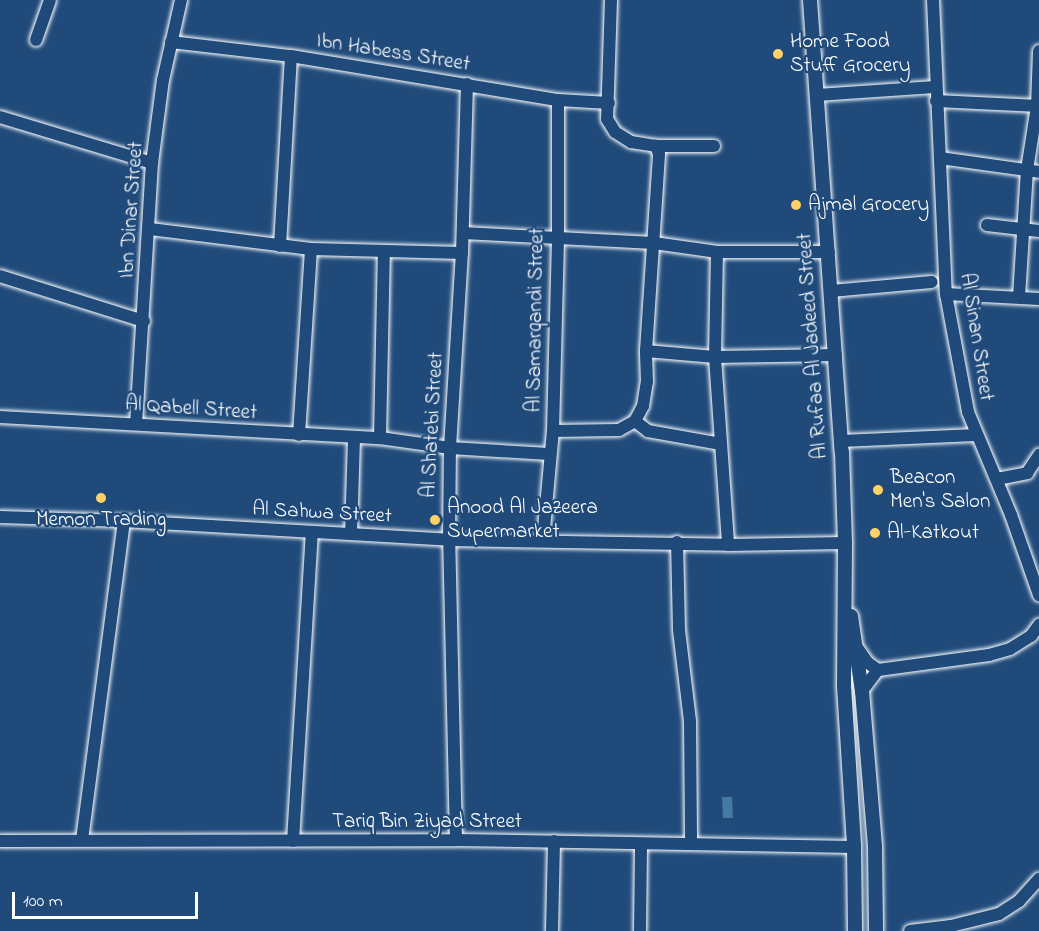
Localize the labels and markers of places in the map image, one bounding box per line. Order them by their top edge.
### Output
place label: Home Food Stuff Grocery [790,29,910,79]
marker: Home Food Stuff Grocery [771,47,785,61]
place label: Ajmal Grocery [808,192,929,218]
marker: Ajmal Grocery [789,198,803,212]
place label: Beacon Men's Salon [890,465,990,515]
marker: Beacon Men's Salon [871,483,885,497]
marker: Memon Trading [94,491,108,505]
place label: Anood Al Jazeera Supermarket [447,495,598,545]
place label: Memon Trading [36,507,166,533]
marker: Anood Al Jazeera Supermarket [428,513,442,527]
place label: Al-Katkout [887,520,979,546]
marker: Al-Katkout [868,526,882,540]

